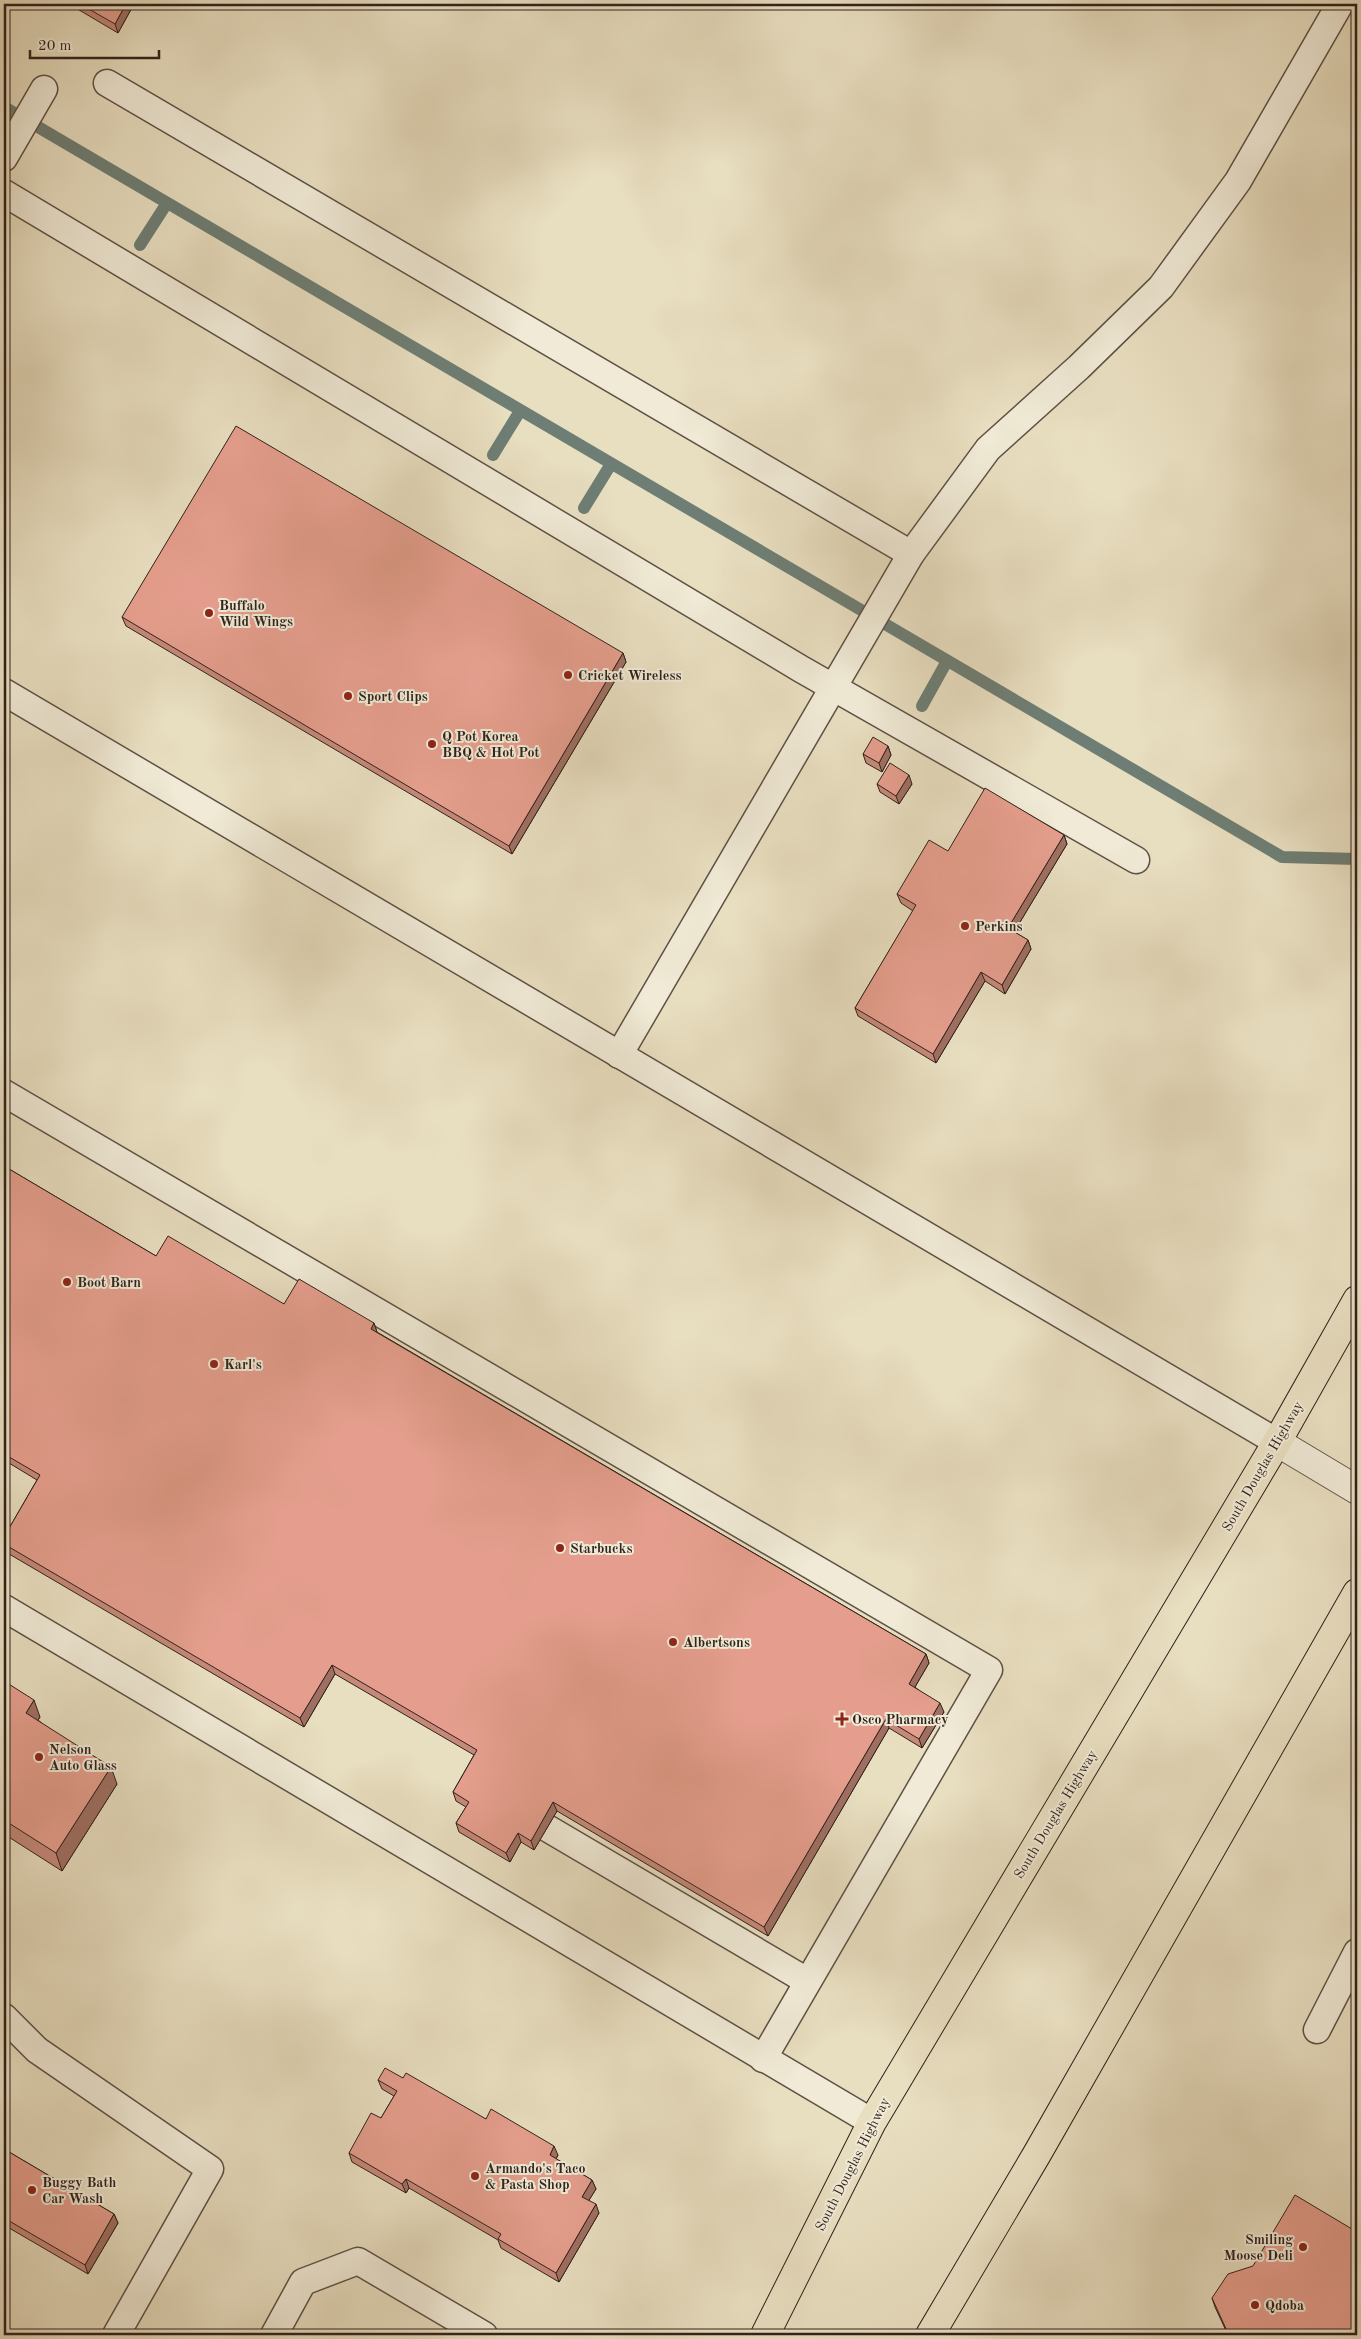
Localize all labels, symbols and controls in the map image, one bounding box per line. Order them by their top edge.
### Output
scale bar [30,28,159,60]
text: 20 m [38,39,72,54]
place label: Buffalo Wild Wings [219,599,293,629]
marker: Buffalo Wild Wings [203,607,215,619]
marker: Cricket Wireless [562,669,574,681]
place label: Cricket Wireless [578,669,681,683]
marker: Sport Clips [342,690,354,702]
place label: Sport Clips [358,690,428,704]
place label: Q Pot Korea BBQ & Hot Pot [442,730,540,760]
marker: Q Pot Korea BBQ & Hot Pot [426,738,438,750]
marker: Perkins [959,920,971,932]
place label: Perkins [975,920,1023,934]
marker: Boot Barn [61,1276,73,1288]
place label: Boot Barn [77,1276,141,1290]
marker: Karl's [208,1358,220,1370]
place label: Karl's [224,1358,262,1372]
street label: South Douglas Highway [1220,1399,1306,1534]
marker: Starbucks [554,1542,566,1554]
place label: Starbucks [570,1542,632,1556]
marker: Albertsons [667,1636,679,1648]
place label: Albertsons [683,1636,750,1650]
marker: Osco Pharmacy [836,1713,848,1725]
place label: Osco Pharmacy [852,1713,949,1727]
place label: Nelson Auto Glass [49,1743,117,1773]
street label: South Douglas Highway [1012,1747,1100,1881]
marker: Nelson Auto Glass [33,1751,45,1763]
street label: South Douglas Highway [813,2095,893,2233]
place label: Armando's Taco & Pasta Shop [485,2162,586,2192]
marker: Armando's Taco & Pasta Shop [469,2170,481,2182]
place label: Buggy Bath Car Wash [42,2176,117,2206]
marker: Buggy Bath Car Wash [26,2184,38,2196]
place label: Smiling Moose Deli [1224,2233,1293,2263]
marker: Smiling Moose Deli [1297,2241,1309,2253]
marker: Qdoba [1249,2299,1261,2311]
place label: Qdoba [1265,2299,1304,2313]

